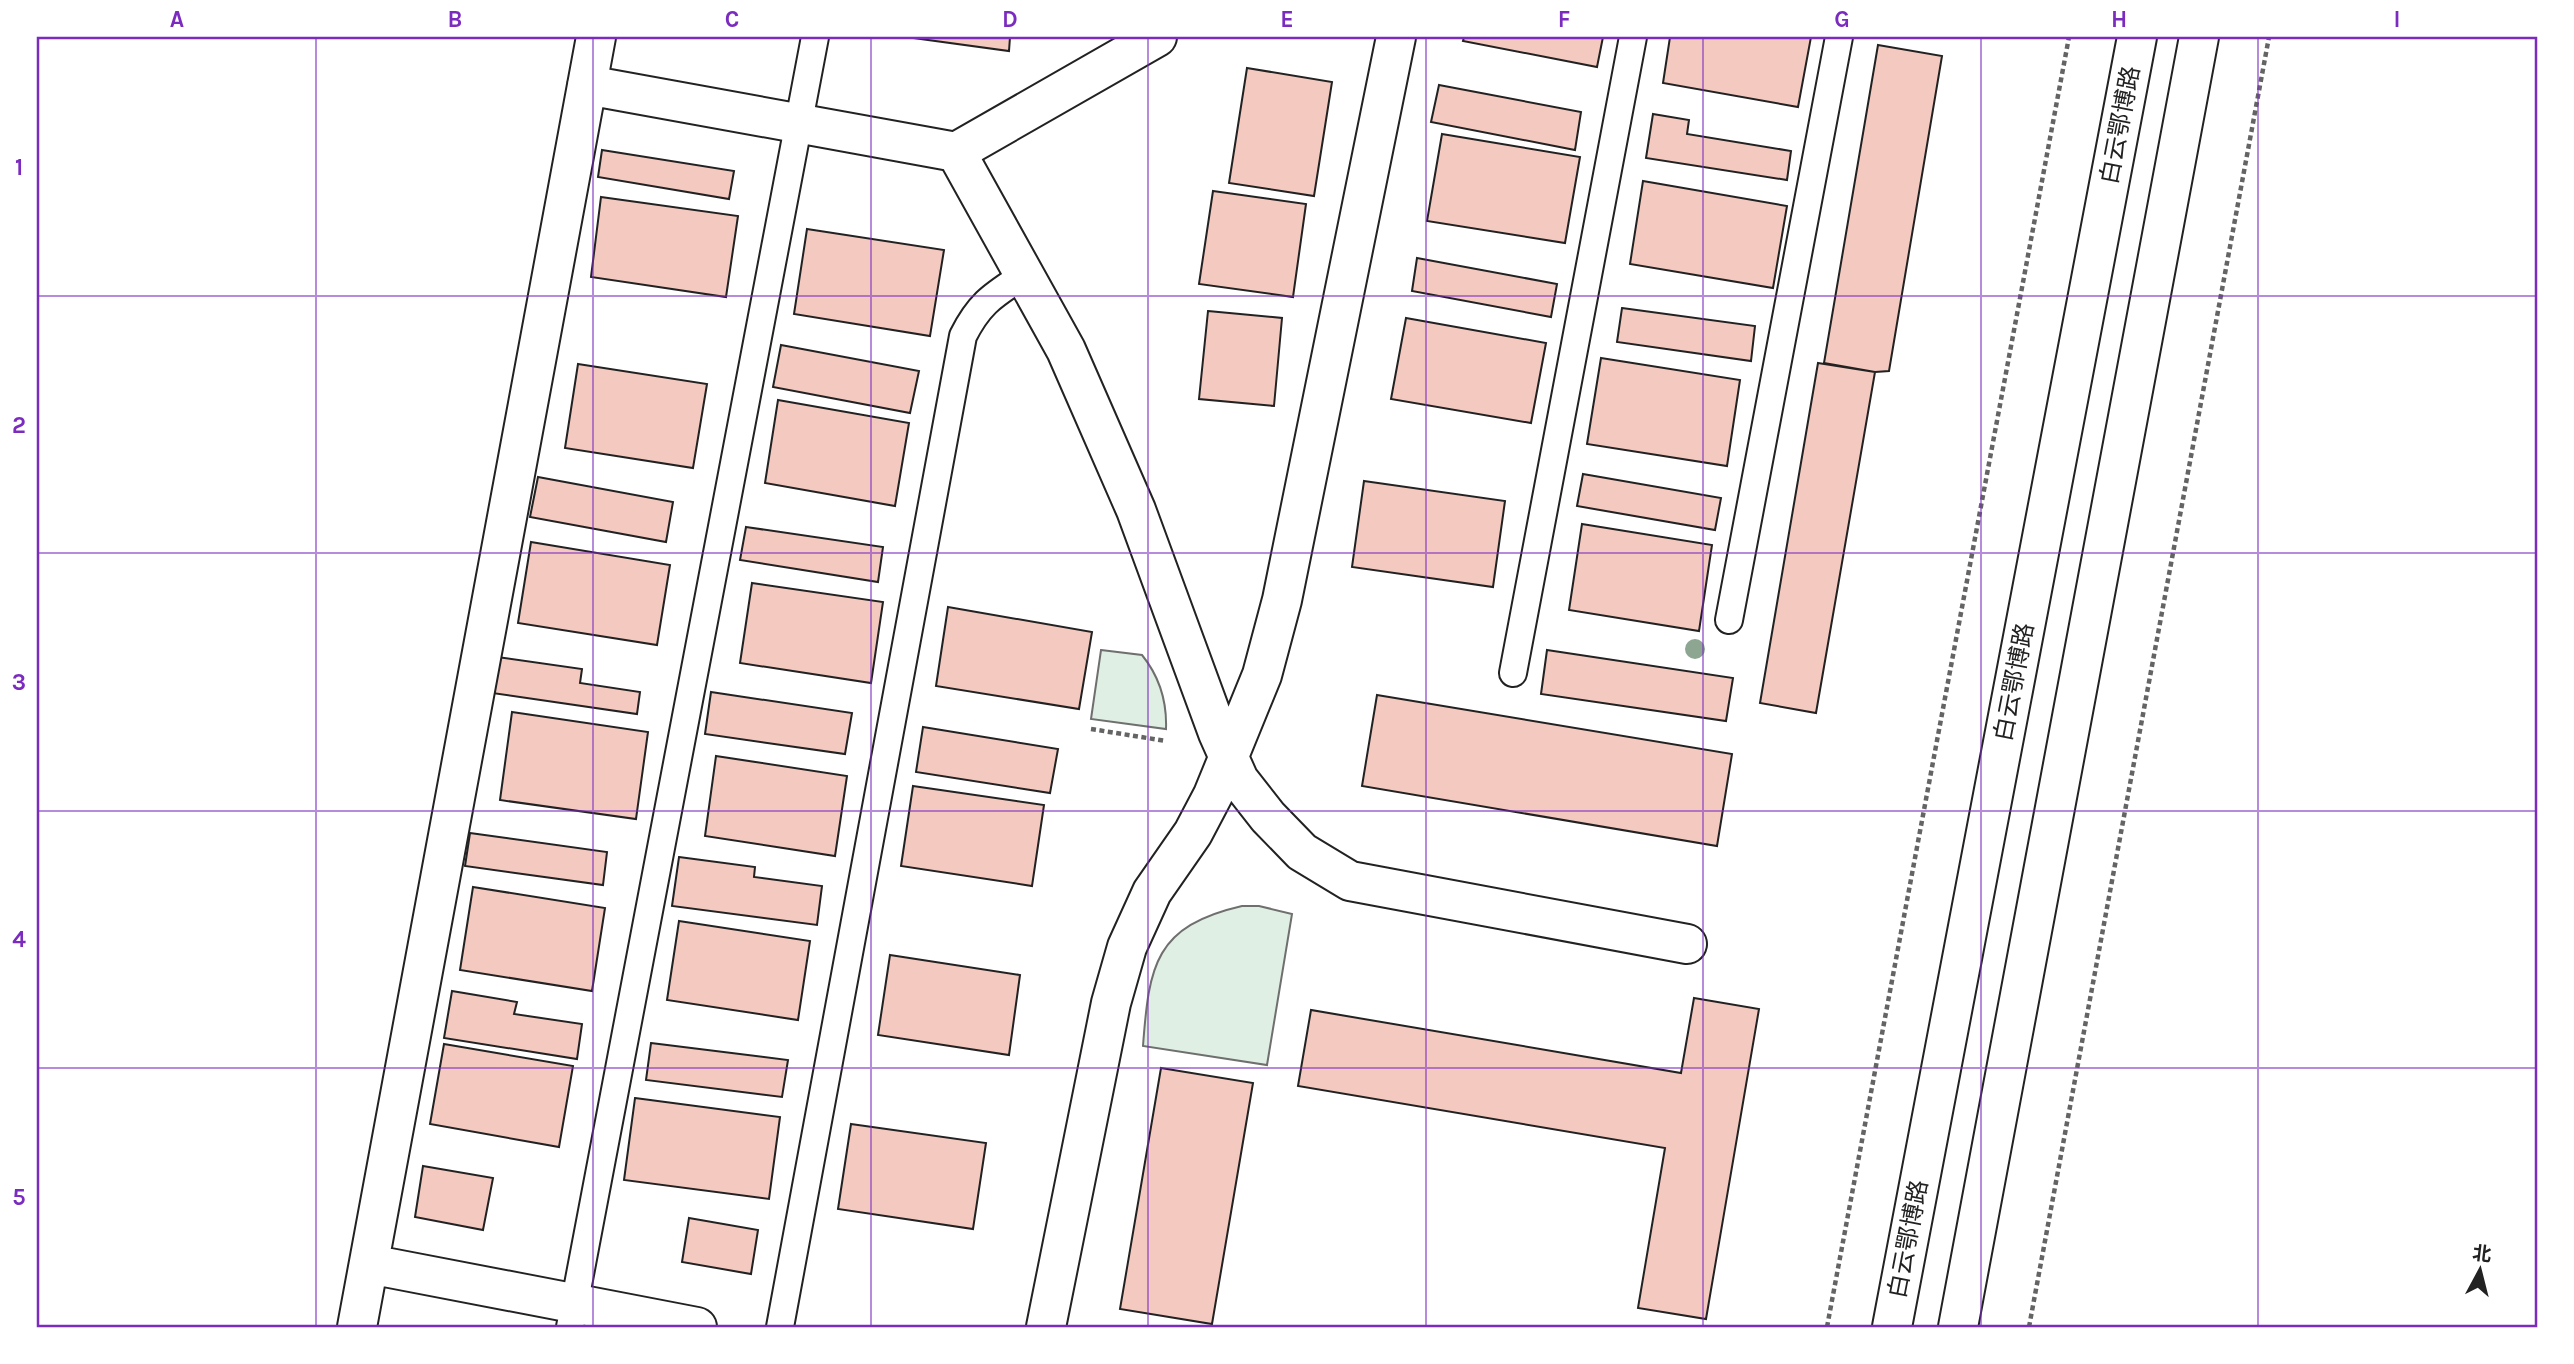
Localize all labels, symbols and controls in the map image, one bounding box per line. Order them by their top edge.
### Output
text: A [170,6,184,33]
text: B [448,6,462,33]
text: C [725,6,739,33]
text: D [1002,6,1018,33]
text: E [1280,6,1294,33]
text: F [1558,6,1570,33]
text: G [1834,6,1850,33]
text: H [2111,6,2127,33]
text: I [2393,6,2401,33]
street label: 白云鄂博路 [2095,63,2145,187]
text: 1 [15,154,23,181]
text: 2 [12,412,26,439]
street label: 白云鄂博路 [1989,620,2039,744]
text: 3 [12,669,26,696]
text: 4 [12,926,26,953]
street label: 白云鄂博路 [1883,1177,1933,1301]
text: 5 [12,1184,26,1211]
north arrow [2444,1234,2514,1304]
text: 北 [2471,1242,2493,1266]

